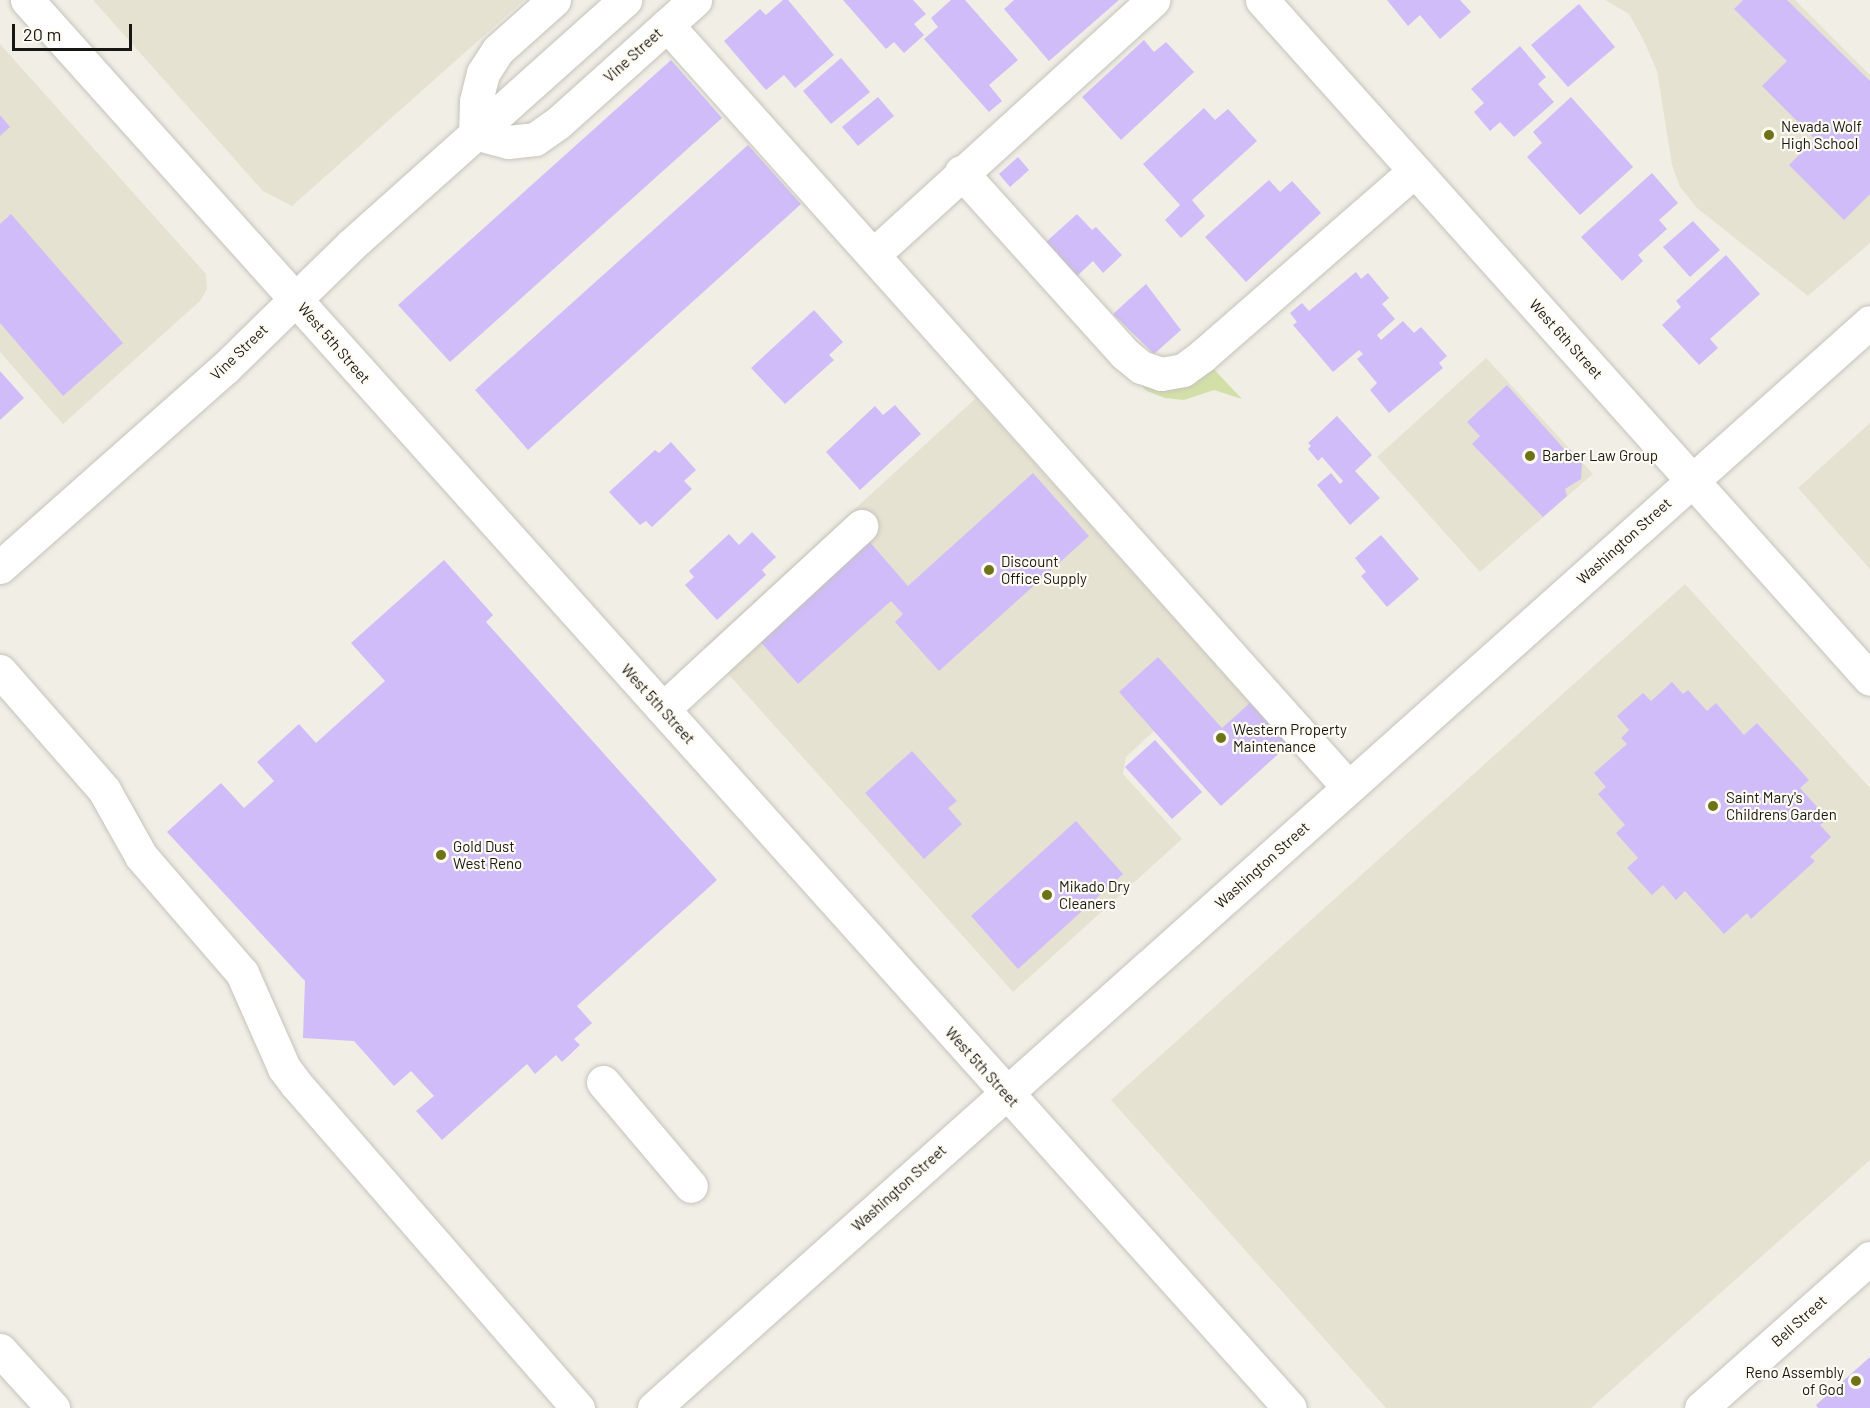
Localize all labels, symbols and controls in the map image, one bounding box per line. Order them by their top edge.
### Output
scale bar [15,12,135,50]
text: 20 m [23,23,61,45]
street label: Vine Street [600,24,666,86]
place label: Nevada Wolf High School [1781,117,1862,152]
marker: Nevada Wolf High School [1762,128,1776,142]
street label: West 6th Street [1525,295,1607,383]
street label: West 5th Street [294,299,374,387]
street label: Vine Street [207,320,271,384]
place label: Barber Law Group [1542,447,1658,465]
marker: Barber Law Group [1523,449,1537,463]
street label: Washington Street [1573,494,1675,588]
place label: Discount Office Supply [1001,552,1087,587]
marker: Discount Office Supply [982,563,996,577]
street label: West 5th Street [617,660,699,748]
place label: Western Property Maintenance [1233,720,1347,755]
marker: Western Property Maintenance [1214,731,1228,745]
place label: Saint Mary's Childrens Garden [1726,788,1837,823]
marker: Saint Mary's Childrens Garden [1704,797,1722,815]
street label: Washington Street [1211,818,1313,912]
place label: Gold Dust West Reno [453,837,522,872]
marker: Gold Dust West Reno [434,848,448,862]
place label: Mikado Dry Cleaners [1059,877,1130,912]
marker: Mikado Dry Cleaners [1040,888,1054,902]
street label: West 5th Street [941,1023,1023,1111]
street label: Washington Street [848,1141,950,1235]
street label: Bell Street [1768,1291,1830,1351]
place label: Reno Assembly of God [1745,1363,1844,1398]
marker: Reno Assembly of God [1849,1374,1863,1388]

